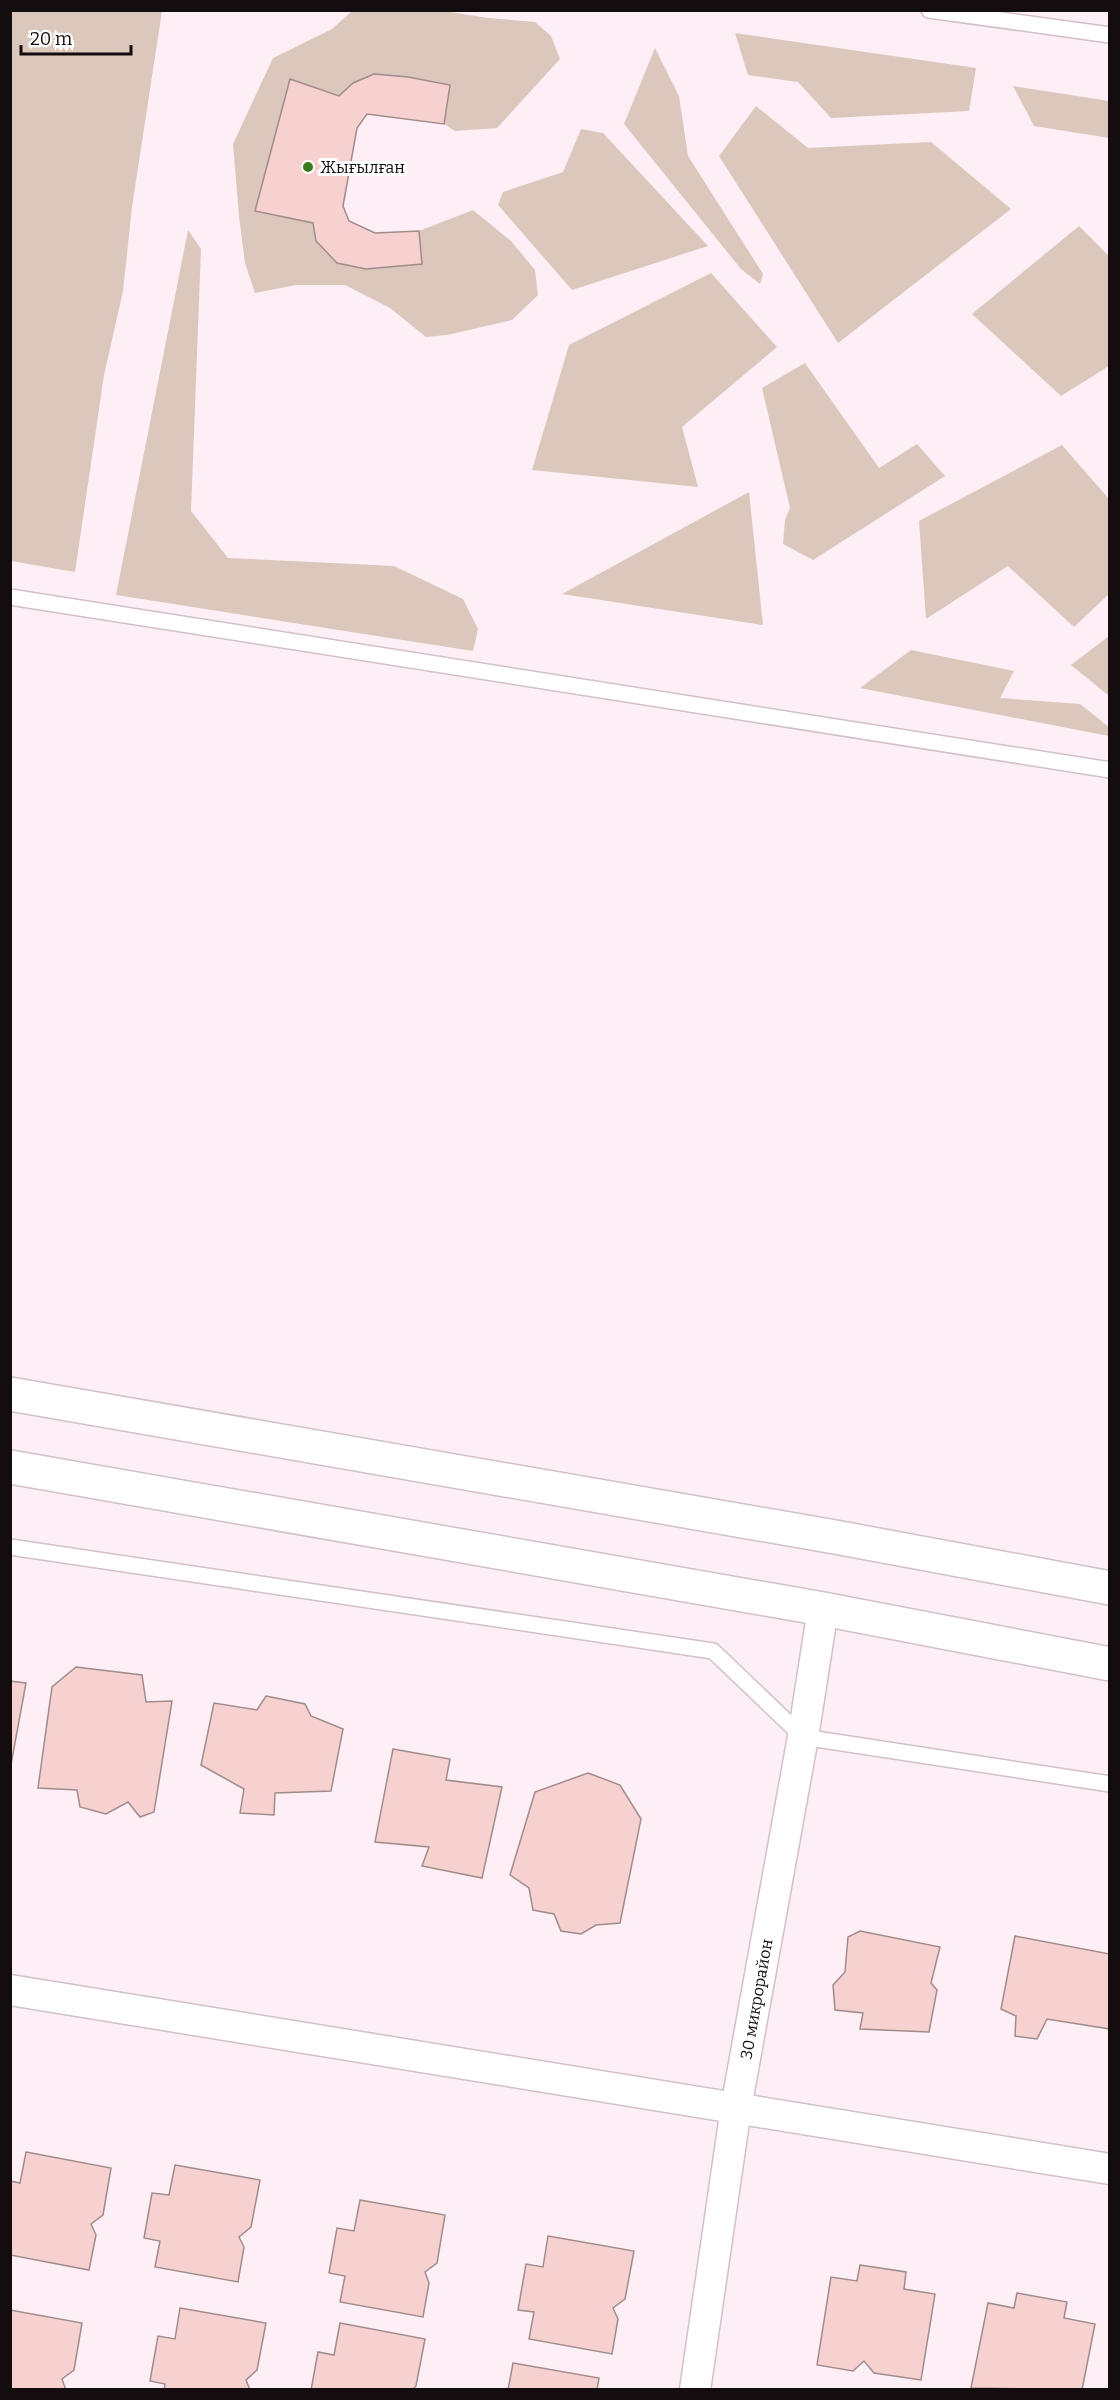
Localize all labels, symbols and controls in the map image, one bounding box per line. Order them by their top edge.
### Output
scale bar [21,18,130,56]
text: 20 m [30,28,72,50]
place label: Жығылған [320,158,405,177]
marker: Жығылған [301,160,315,174]
street label: 30 микрорайон [737,1938,776,2061]

